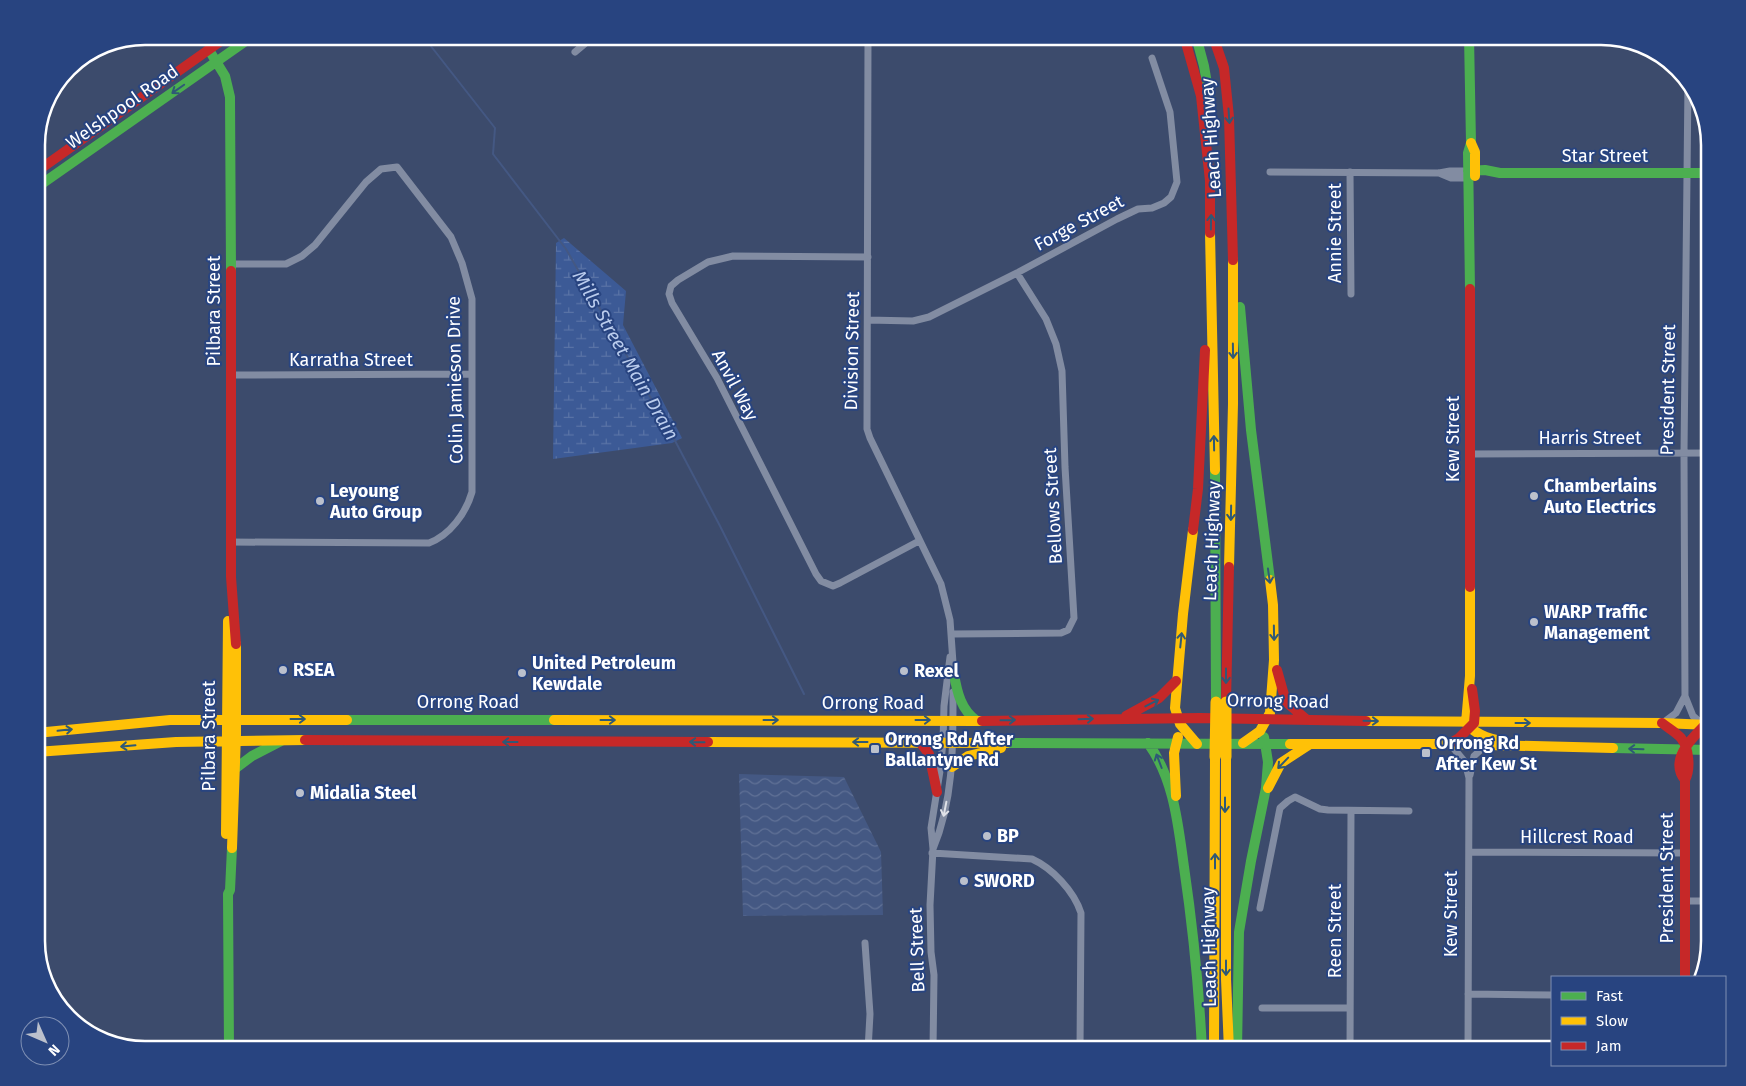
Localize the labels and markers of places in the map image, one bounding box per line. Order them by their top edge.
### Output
place label: Chamberlains Auto Electrics [1543,475,1657,518]
place label: Leyoung Auto Group [329,480,422,523]
marker: Chamberlains Auto Electrics [1528,490,1540,502]
marker: Leyoung Auto Group [314,495,326,507]
place label: WARP Traffic Management [1544,601,1651,644]
marker: WARP Traffic Management [1528,616,1540,628]
place label: United Petroleum Kewdale [532,652,676,695]
place label: RSEA [293,659,335,681]
place label: Rexel [914,660,959,682]
marker: RSEA [277,664,289,676]
marker: Rexel [898,665,910,677]
marker: United Petroleum Kewdale [516,667,528,679]
place label: Orrong Rd After Ballantyne Rd [885,728,1014,771]
place label: Orrong Rd After Kew St [1435,732,1538,775]
marker: Orrong Rd After Ballantyne Rd [869,743,881,755]
marker: Orrong Rd After Kew St [1420,747,1432,759]
place label: Midalia Steel [310,782,417,804]
marker: Midalia Steel [294,787,306,799]
place label: BP [997,825,1019,847]
marker: BP [981,830,993,842]
place label: SWORD [974,870,1035,892]
marker: SWORD [958,875,970,887]

